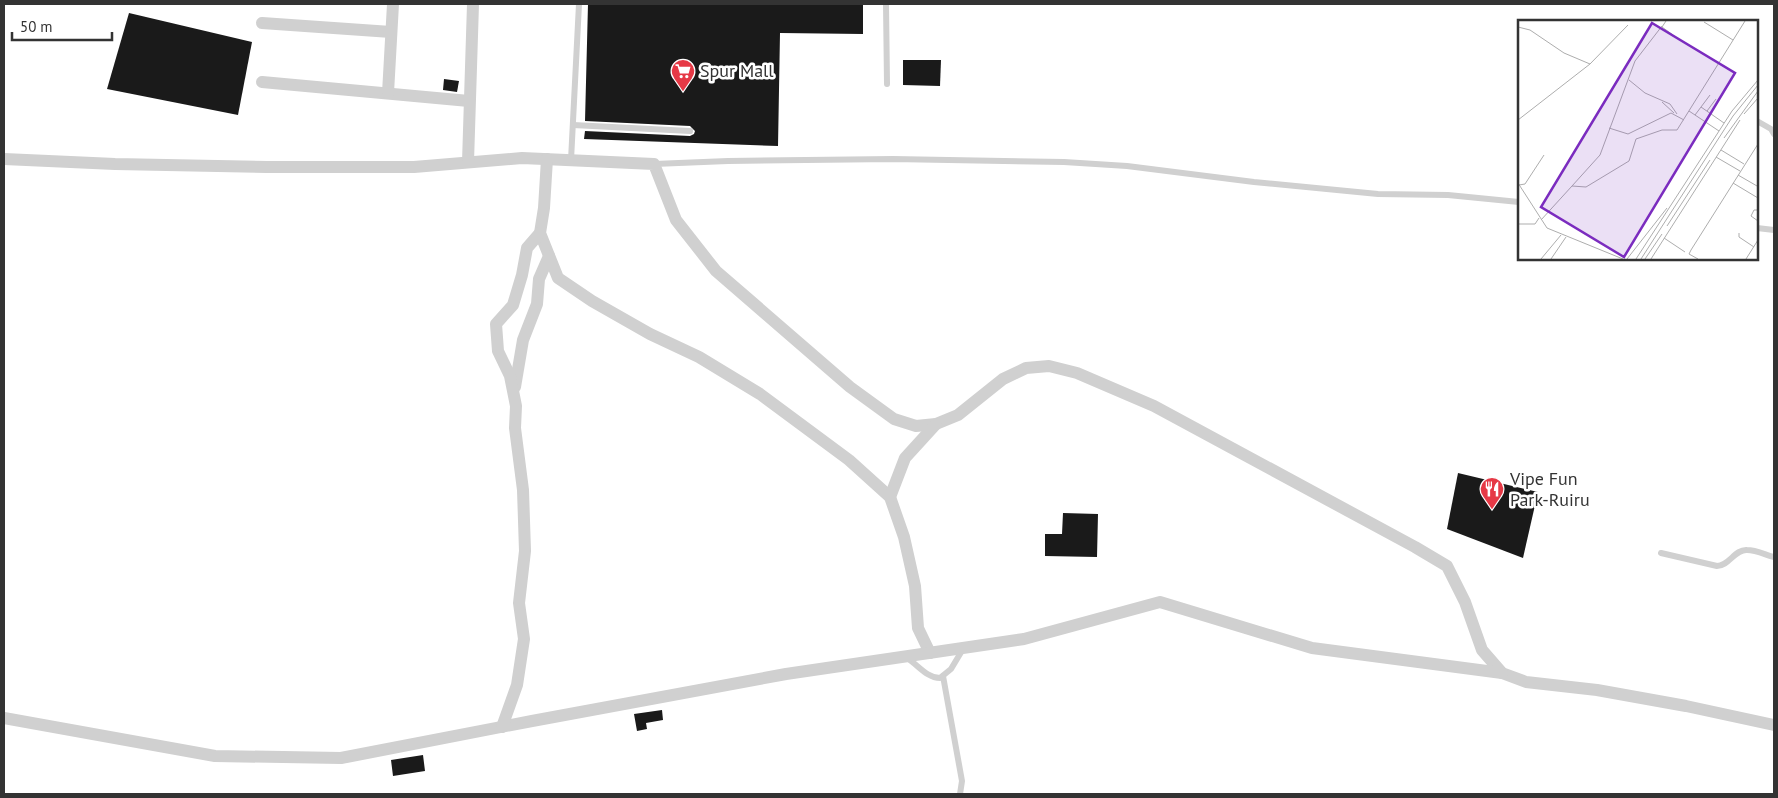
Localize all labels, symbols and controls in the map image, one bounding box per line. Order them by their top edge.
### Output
scale bar [12,10,112,42]
text: 50 m [20,17,53,36]
inset map [1518,20,1758,260]
supermarket icon: Spur Mall [670,58,696,92]
place label: Spur Mall [700,59,774,82]
place label: Vipe Fun Park-Ruiru [1509,467,1590,511]
restaurant icon: Vipe Fun Park-Ruiru [1479,476,1505,510]

